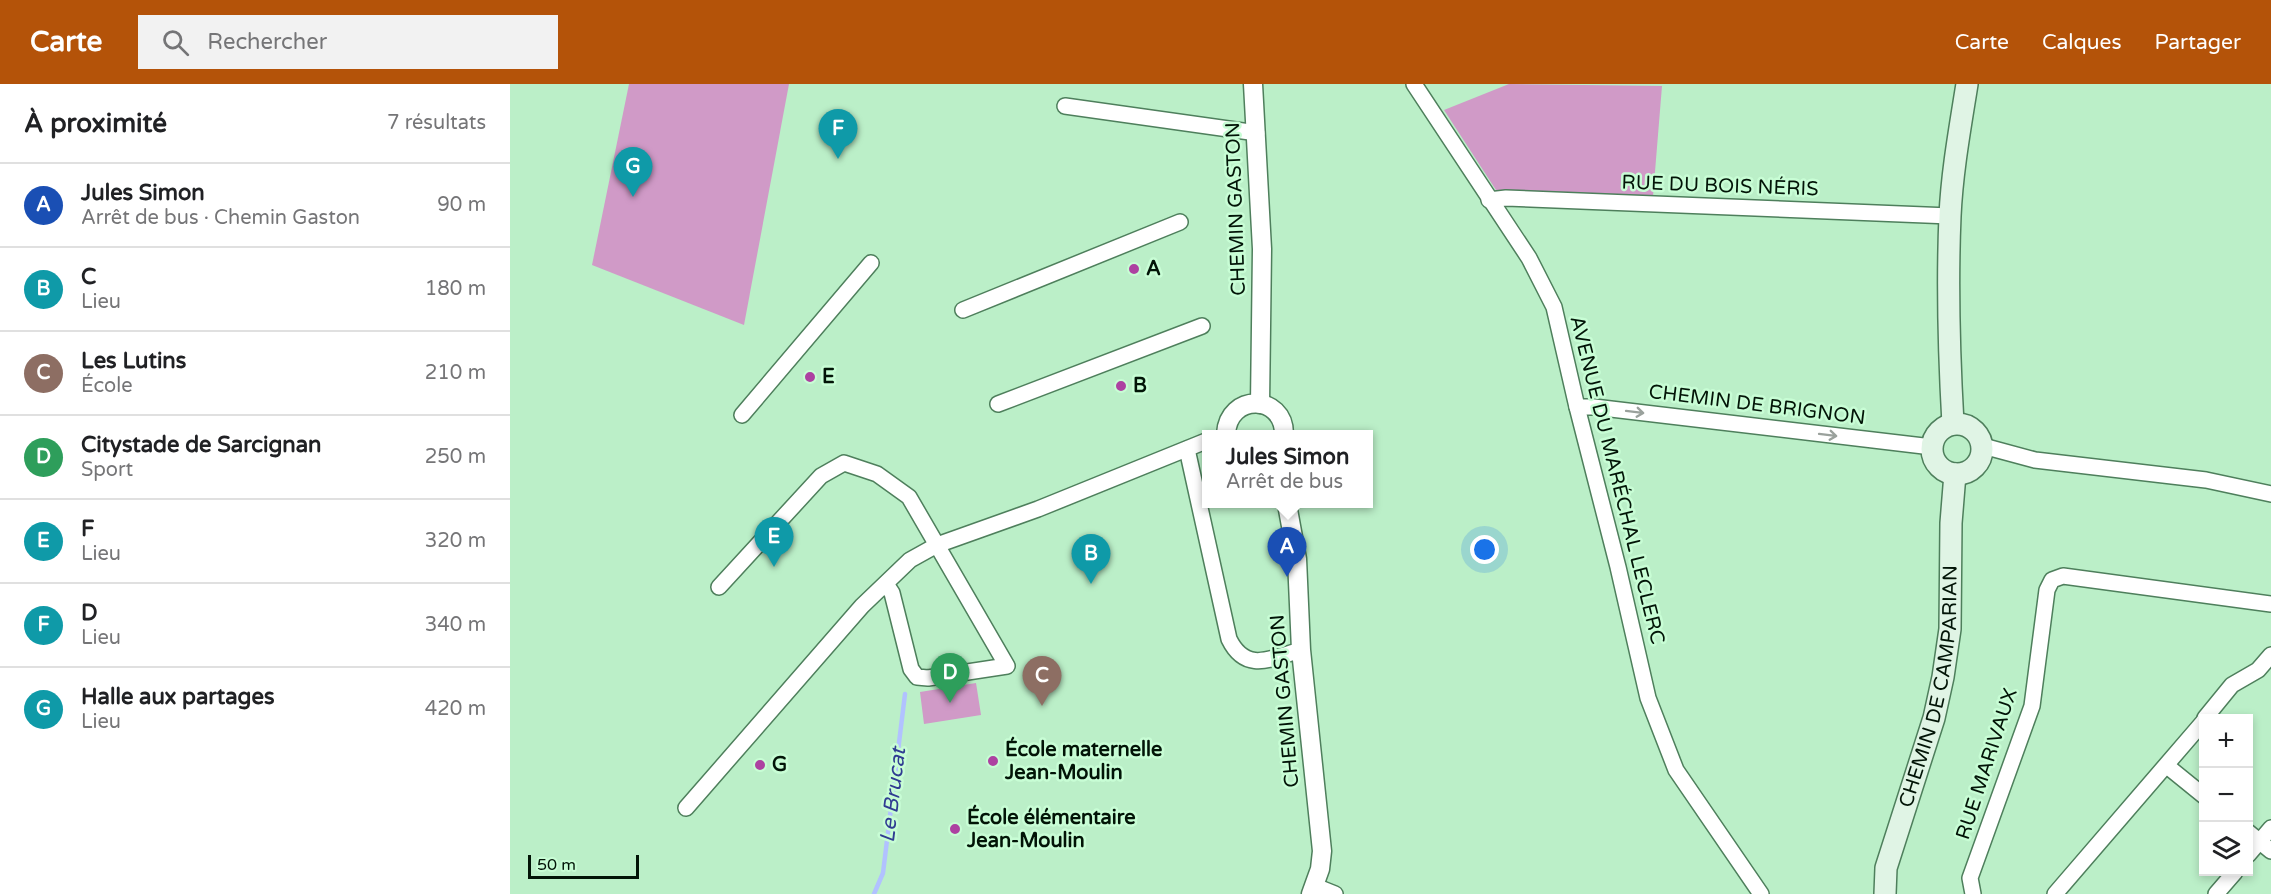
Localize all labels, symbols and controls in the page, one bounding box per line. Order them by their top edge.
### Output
search box [138,15,558,69]
text: Carte [30,25,102,59]
icon: search [159,26,192,59]
text: Rechercher [207,29,327,55]
text: Carte [1955,30,2009,55]
text: Calques [2042,30,2122,55]
text: Partager [2155,30,2241,55]
text: À proximité [24,108,167,139]
pin: F [818,110,858,159]
text: 7 résultats [387,111,486,135]
street label: CHEMIN GASTON [1221,122,1251,296]
pin: G [614,147,652,197]
street label: RUE DU BOIS NÉRIS [1621,170,1819,201]
text: Jules Simon [81,180,205,206]
text: A [36,193,51,217]
text: 90 m [437,193,486,217]
text: Arrêt de bus · Chemin Gaston [81,206,360,230]
place label: A [1146,257,1161,281]
marker: A [1127,262,1141,276]
text: C [81,264,96,290]
text: B [37,277,50,301]
text: 180 m [425,277,486,301]
text: Lieu [81,290,121,314]
street label: AVENUE DU MARÉCHAL LECLERC [1565,313,1670,647]
text: Les Lutins [81,348,186,374]
text: C [37,361,50,385]
text: 210 m [425,361,486,385]
place label: E [822,365,835,389]
marker: E [803,370,817,384]
text: École [81,374,133,398]
place label: B [1133,374,1147,398]
marker: B [1114,379,1128,393]
street label: CHEMIN DE BRIGNON [1647,380,1867,430]
one-way arrow [1624,406,1644,417]
popup [1202,430,1373,508]
one-way arrow [1818,430,1838,441]
text: Citystade de Sarcignan [81,432,321,458]
text: Jules Simon [1226,444,1349,470]
text: D [36,445,51,469]
text: 250 m [425,445,486,469]
text: Sport [81,458,133,482]
text: Arrêt de bus [1226,470,1343,494]
text: F [81,516,94,542]
pin: E [754,518,794,567]
pin: A [1268,528,1306,577]
text: E [37,529,50,553]
text: 320 m [425,529,486,553]
pin: B [1072,534,1110,584]
your location [1470,535,1499,564]
text: Lieu [81,542,121,566]
street label: CHEMIN DE CAMPARIAN [1894,565,1963,811]
text: D [81,600,98,626]
text: F [37,613,50,637]
text: 340 m [425,613,486,637]
street label: CHEMIN GASTON [1265,613,1305,789]
text: Lieu [81,626,121,650]
pin: D [930,654,970,703]
pin: C [1022,656,1062,706]
text: Halle aux partages [81,684,274,710]
street label: RUE MARIVAUX [1951,685,2023,843]
text: G [36,697,51,721]
text: 420 m [425,697,486,721]
text: Lieu [81,710,121,734]
map controls [2199,714,2253,876]
button: + [2199,714,2253,768]
place label: École maternelle Jean-Moulin [1004,736,1162,785]
water label: Le Brucat [875,744,911,844]
place label: G [772,753,787,777]
marker: École maternelle Jean-Moulin [986,754,1000,768]
marker: G [753,758,767,772]
button: − [2199,768,2253,822]
place label: École élémentaire Jean-Moulin [966,804,1136,853]
marker: École élémentaire Jean-Moulin [948,822,962,836]
button: layers [2199,822,2253,876]
scale bar [528,852,639,880]
text: 50 m [537,855,576,875]

